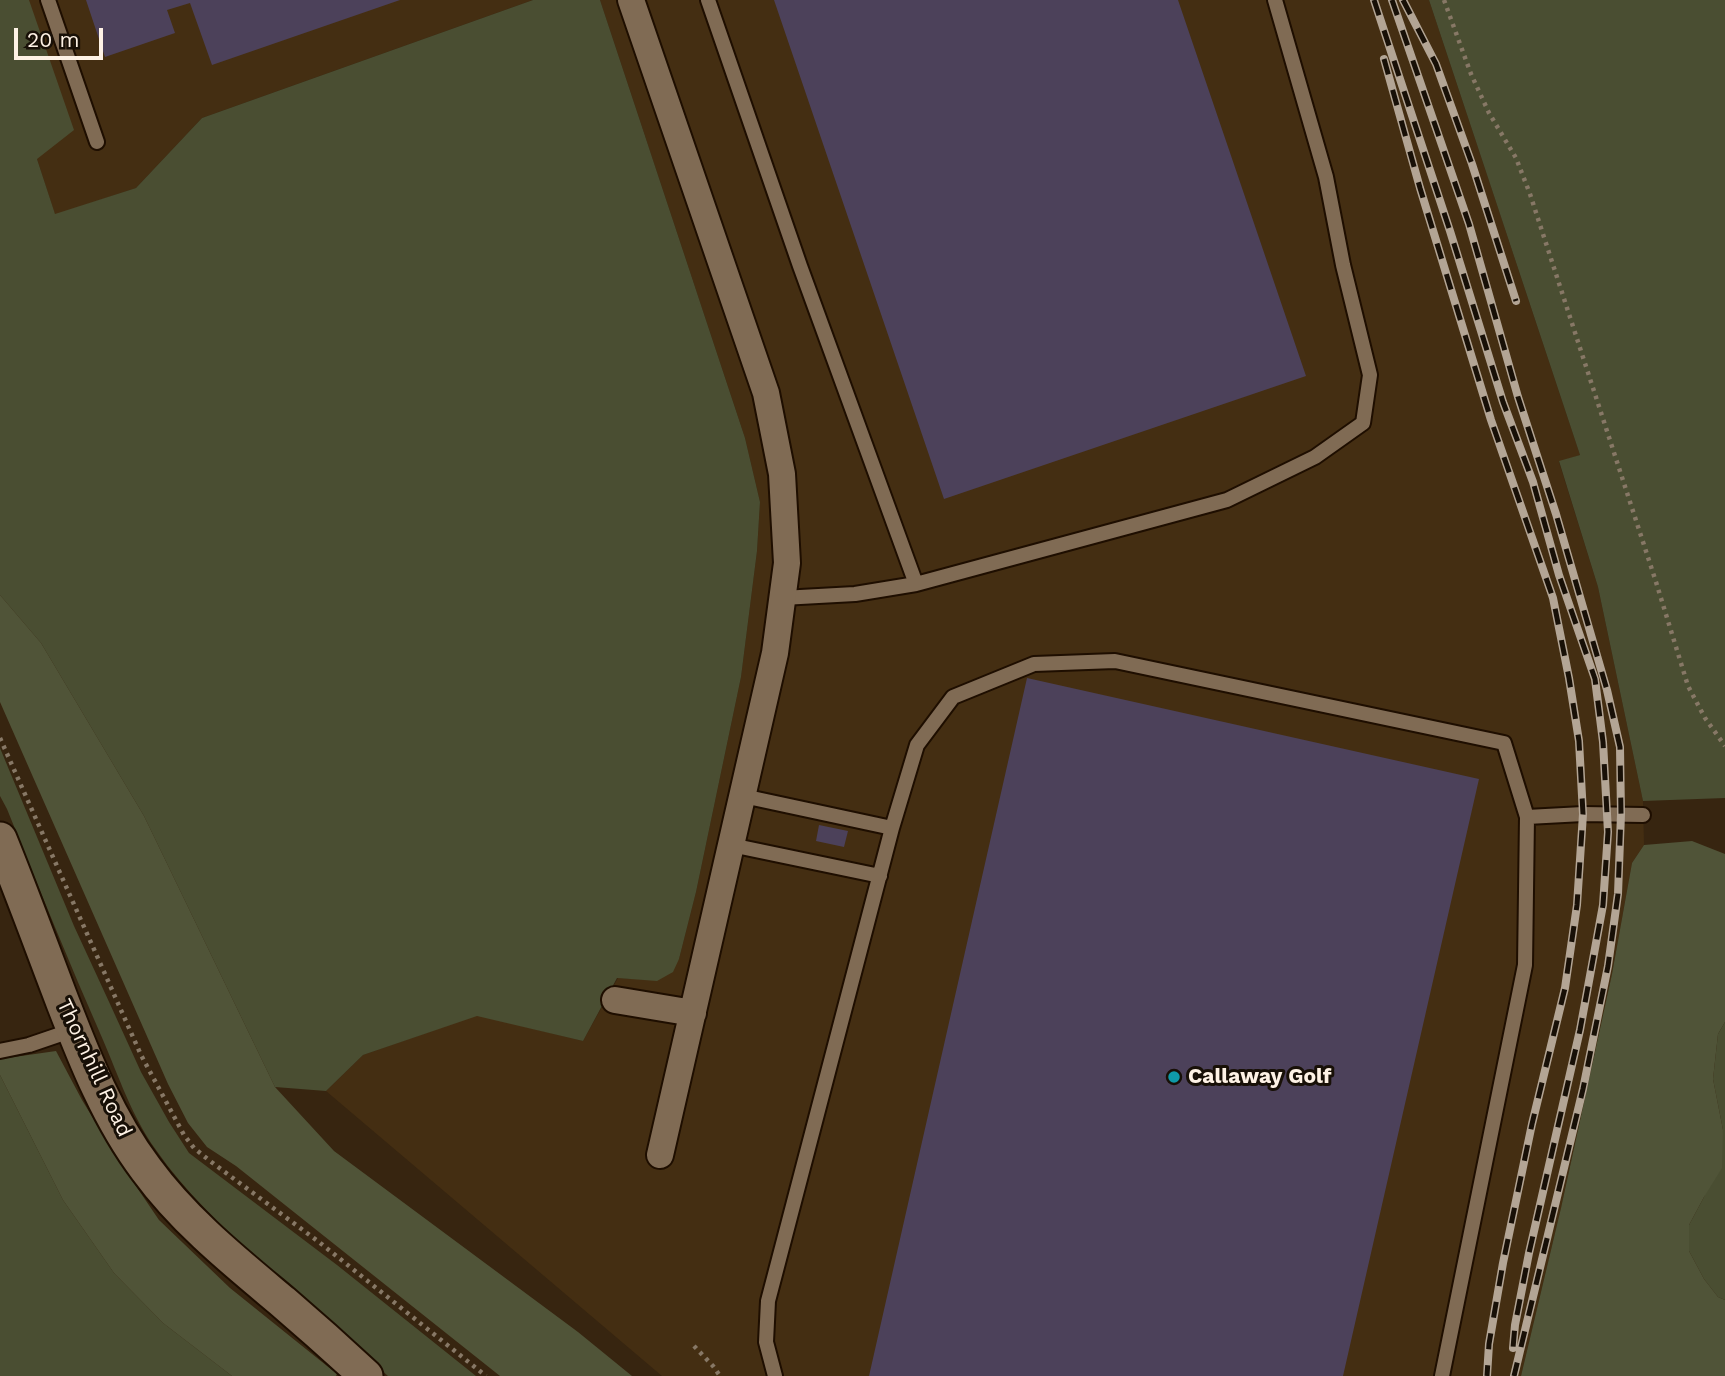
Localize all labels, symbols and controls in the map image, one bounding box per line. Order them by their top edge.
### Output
scale bar [18,14,107,58]
text: 20 m [27,27,79,52]
street label: Thornhill Road [51,995,137,1141]
place label: Callaway Golf [1188,1064,1332,1090]
marker: Callaway Golf [1166,1069,1182,1085]

